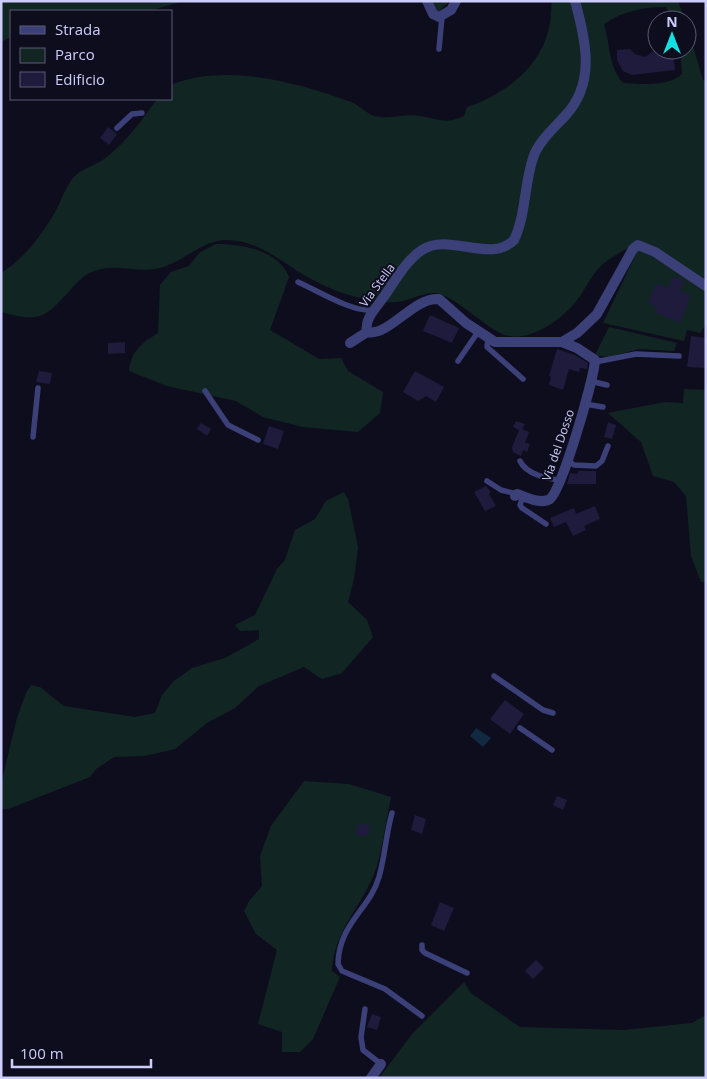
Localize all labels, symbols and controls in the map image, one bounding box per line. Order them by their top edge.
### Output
legend [10,10,172,100]
north arrow [647,10,697,60]
text: N [666,12,678,31]
text: Strada [55,19,101,39]
text: Parco [55,44,95,64]
text: Edificio [55,69,105,89]
street label: Via Stella [355,260,399,310]
street label: Via del Dosso [538,407,578,483]
scale bar [12,1036,151,1068]
text: 100 m [20,1043,64,1063]

